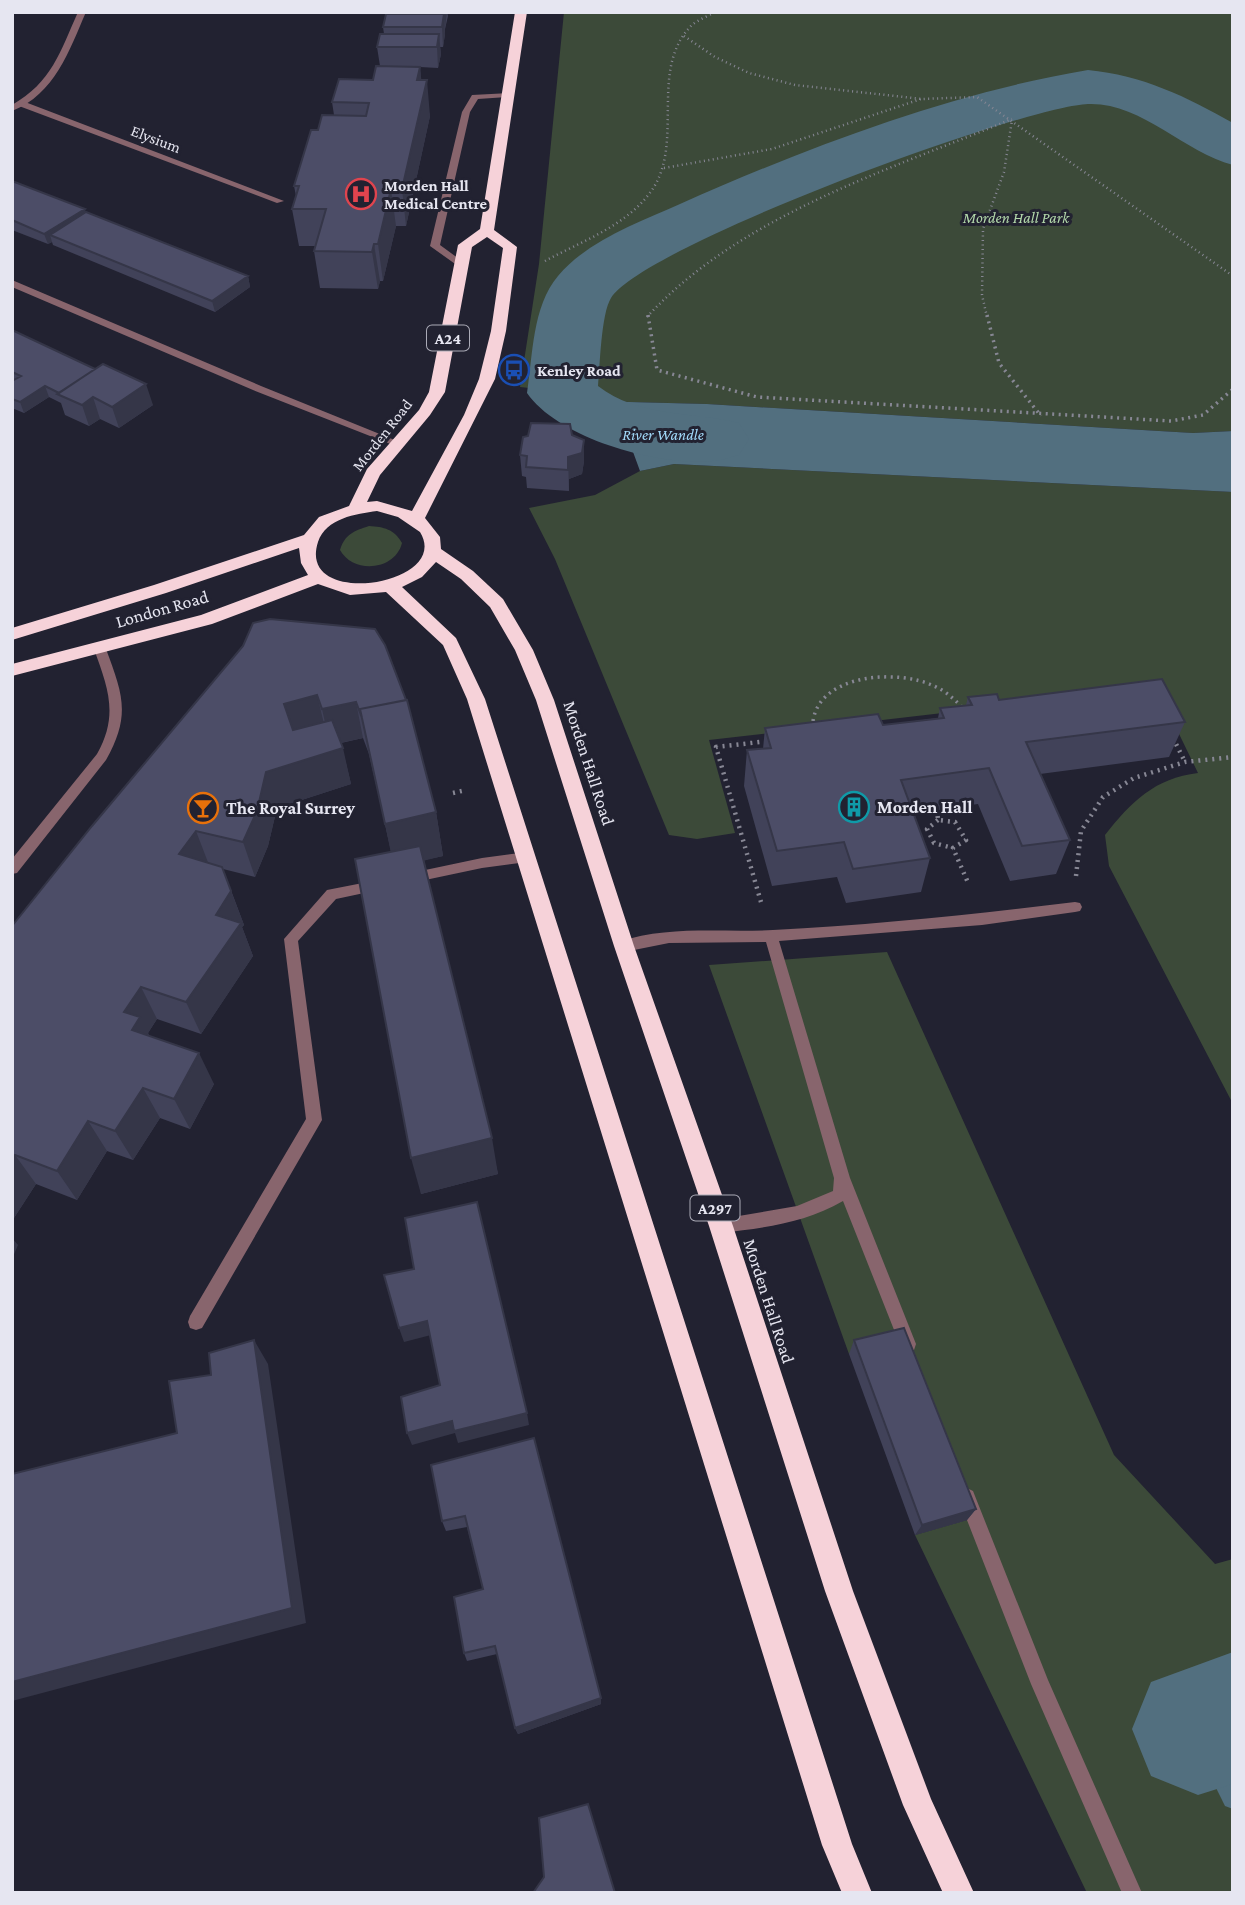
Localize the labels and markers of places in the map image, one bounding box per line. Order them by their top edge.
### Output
hospital icon: Morden Hall Medical Centre [344,177,378,211]
place label: Morden Hall Medical Centre [384,177,487,212]
bus stop icon: Kenley Road [497,353,531,387]
place label: Kenley Road [537,362,621,379]
building icon: Morden Hall [837,790,871,824]
bar icon: The Royal Surrey [186,791,220,825]
place label: Morden Hall [877,797,972,817]
place label: The Royal Surrey [226,798,355,818]

